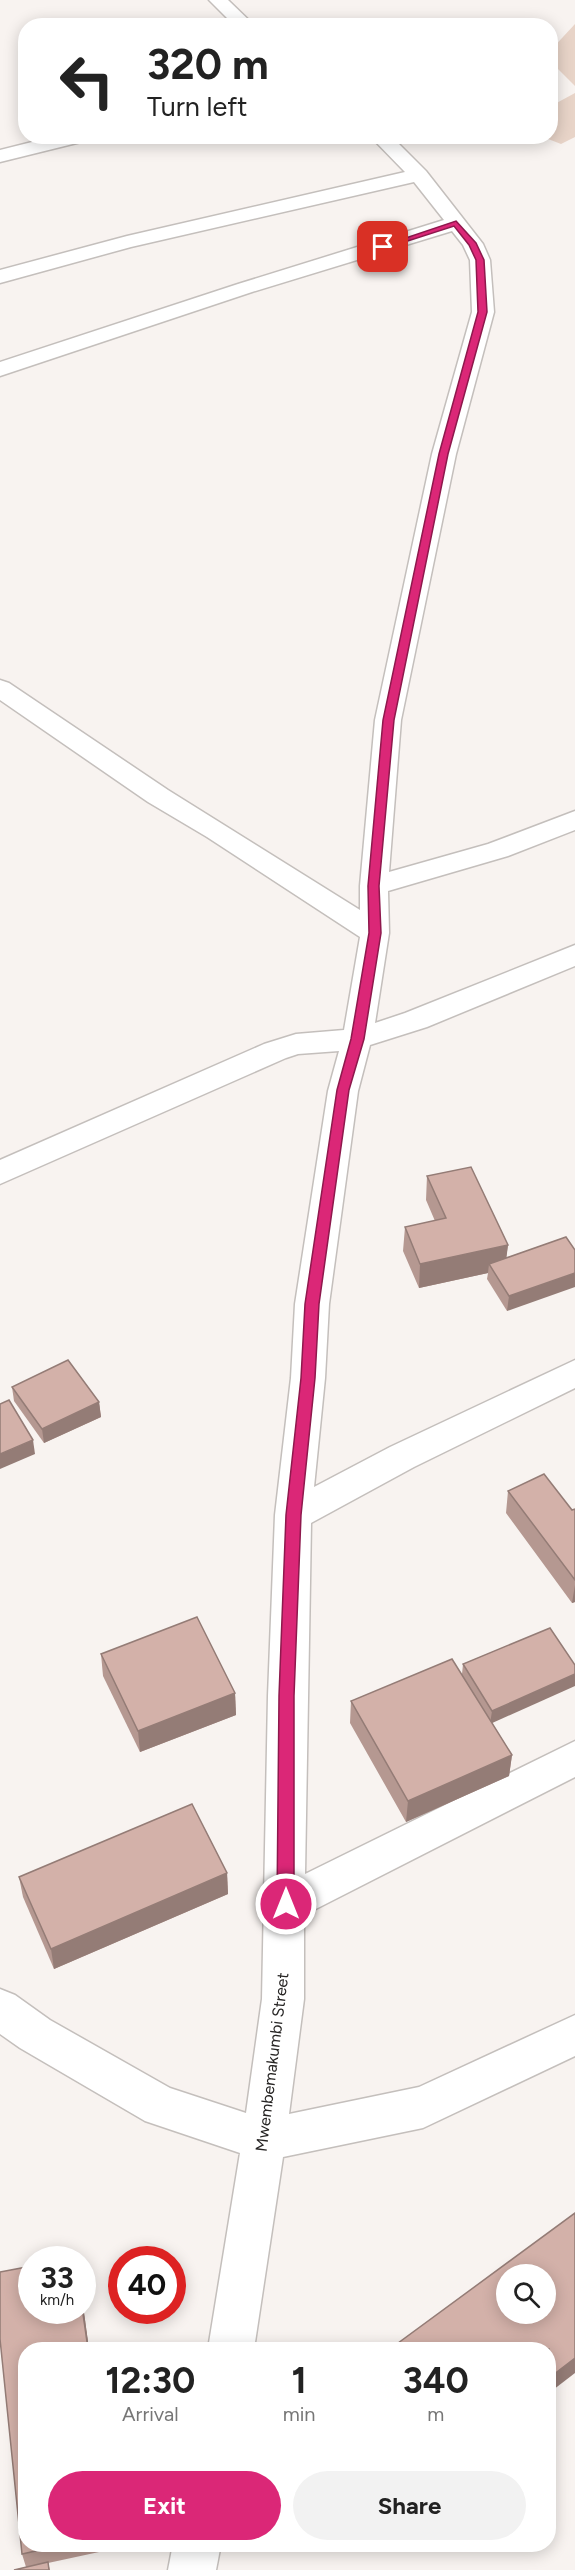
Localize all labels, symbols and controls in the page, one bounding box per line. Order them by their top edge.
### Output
text: 320 m [147,39,269,90]
icon: left [48,42,126,120]
text: Turn left [147,90,247,123]
pin [357,221,408,272]
icon: arrive [366,230,399,263]
position arrow [254,1872,318,1936]
street label: Mwembemakumbi Street [252,1971,292,2153]
speed limit sign: 40 [108,2246,186,2324]
text: 33 [40,2259,74,2296]
map controls [496,2264,556,2324]
button: search [496,2264,556,2324]
text: km/h [40,2291,74,2309]
text: 12:30 [105,2359,195,2402]
text: 1 [291,2359,307,2402]
text: 340 [403,2359,469,2402]
text: Arrival [122,2402,179,2426]
text: min [283,2402,315,2426]
text: m [427,2402,444,2426]
button: Exit [48,2471,281,2540]
button: Share [293,2471,526,2540]

